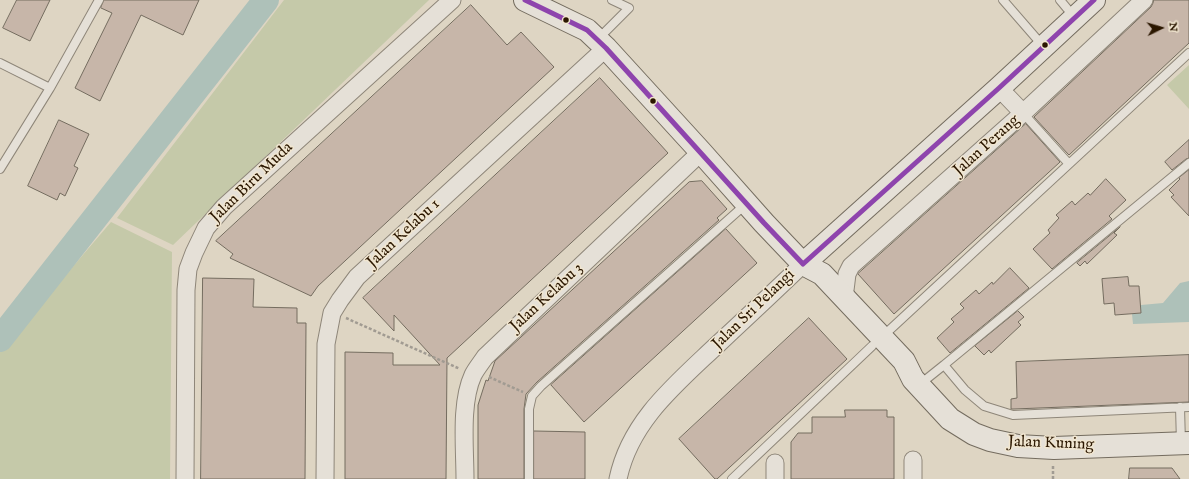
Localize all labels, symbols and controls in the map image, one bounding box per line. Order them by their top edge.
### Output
north arrow [1141,8,1181,48]
unlabelled marker [561,15,571,25]
text: N [1166,22,1180,32]
unlabelled marker [1040,40,1050,50]
unlabelled marker [648,96,658,106]
street label: Jalan Perang [950,111,1024,181]
street label: Jalan Biru Muda [207,139,297,227]
street label: Jalan Kelabu 1 [364,195,444,273]
street label: Jalan Kelabu 3 [507,259,587,337]
street label: Jalan Sri Pelangi [709,266,799,354]
street label: Jalan Kuning [1008,433,1094,455]

